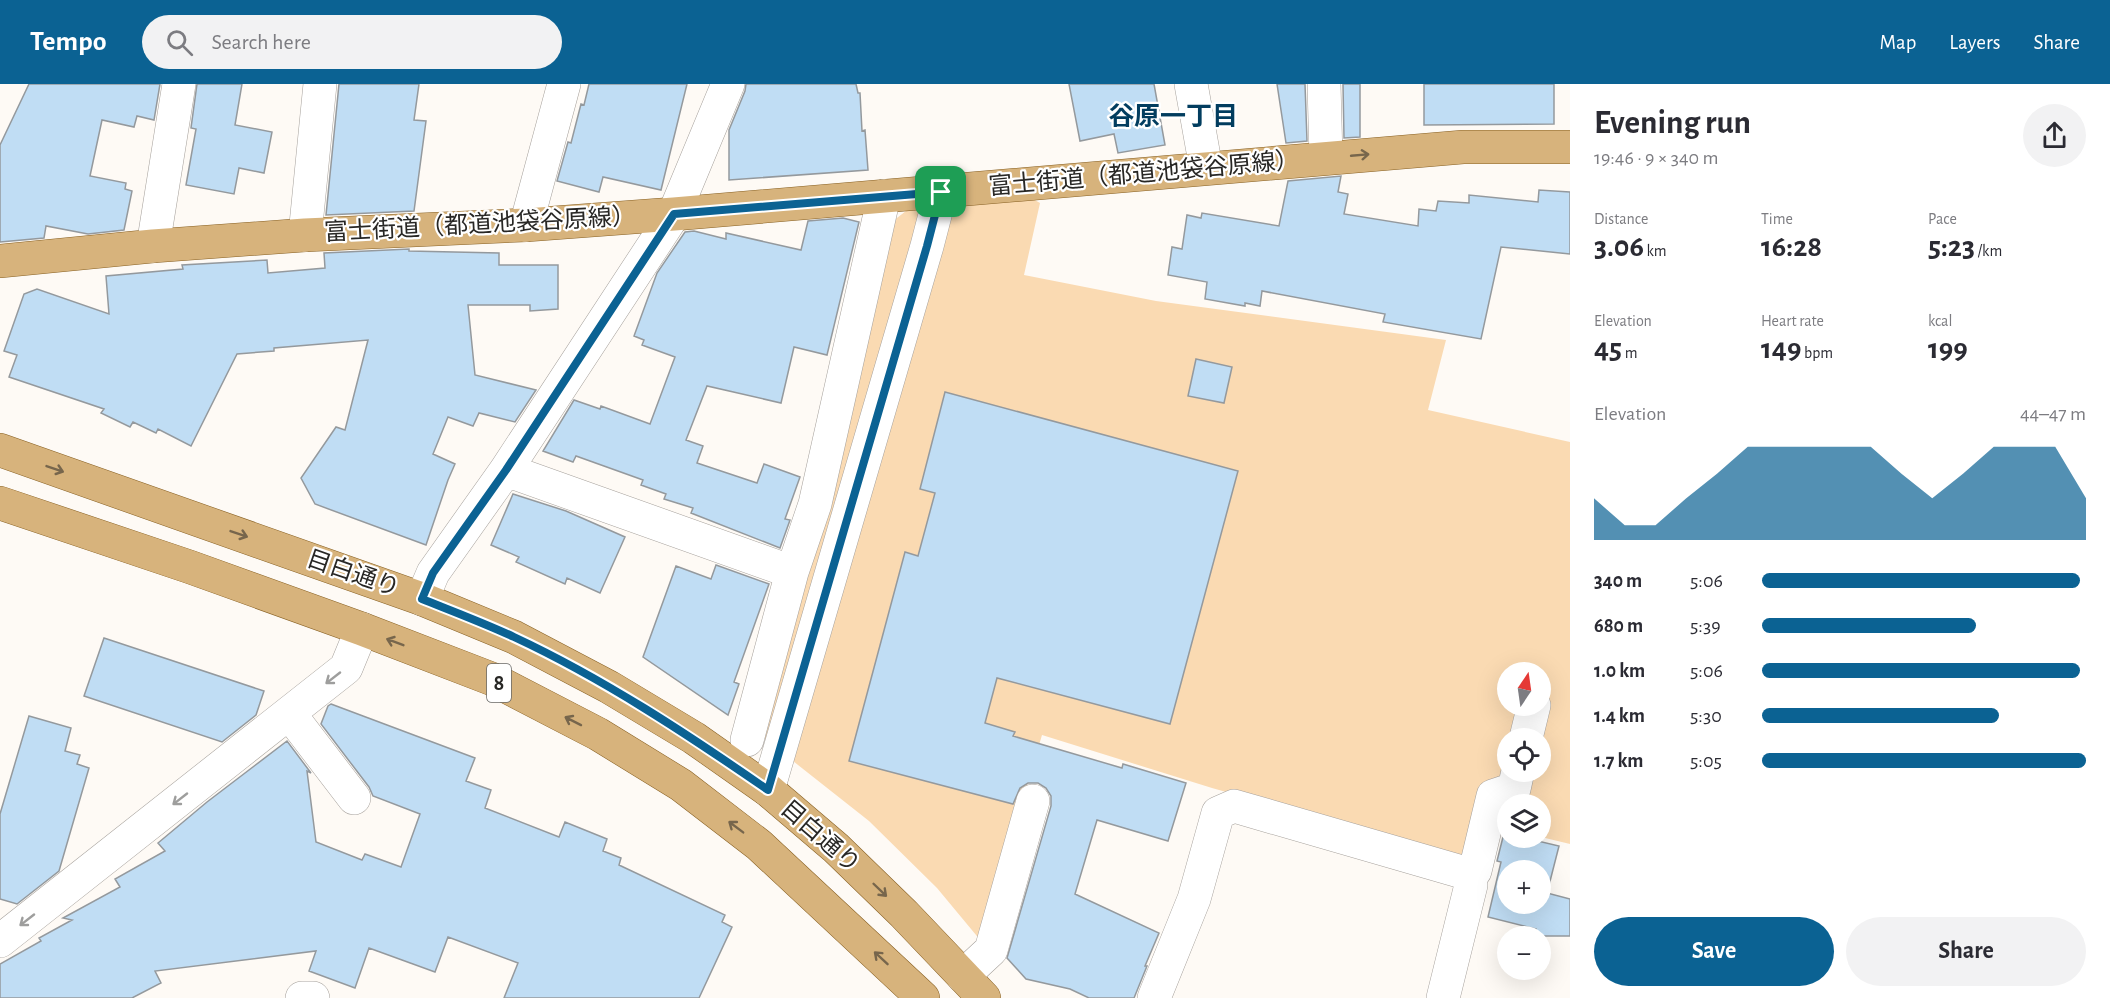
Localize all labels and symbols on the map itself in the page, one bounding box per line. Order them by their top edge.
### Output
district label: 谷原一丁目 [1108,103,1238,130]
street label: 富士街道（都道池袋谷原線） [987,146,1300,200]
one-way arrow [1350,149,1370,160]
pin [915,166,966,217]
street label: 富士街道（都道池袋谷原線） [323,203,636,245]
one-way arrow [45,465,64,476]
one-way arrow [229,530,248,541]
street label: 目白通り [304,545,403,601]
one-way arrow [386,636,405,647]
north arrow [1497,662,1551,716]
road number: 8 [487,664,511,702]
one-way arrow [325,672,341,685]
one-way arrow [565,715,582,727]
one-way arrow [172,793,188,806]
street label: 目白通り [776,795,865,878]
one-way arrow [728,821,744,834]
one-way arrow [873,883,888,898]
one-way arrow [19,914,35,927]
one-way arrow [873,951,888,965]

